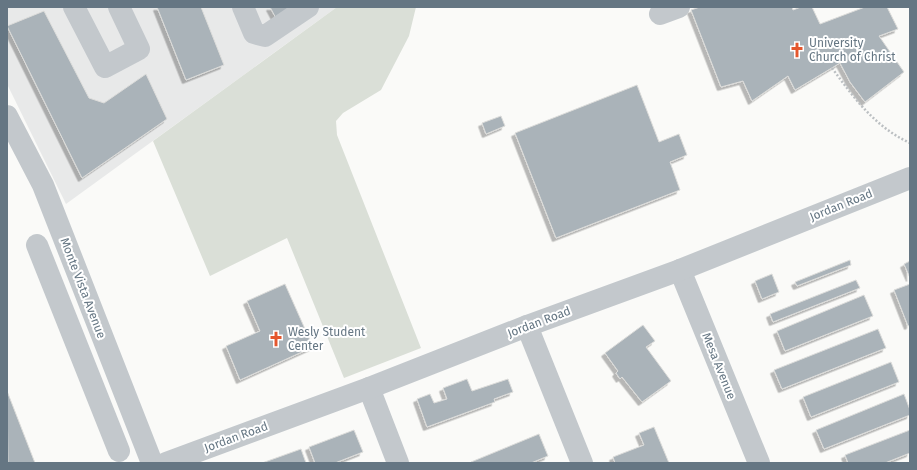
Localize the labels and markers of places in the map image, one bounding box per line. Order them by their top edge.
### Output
place label: University Church of Christ [809,36,896,64]
church icon: University Church of Christ [788,41,806,59]
place label: Wesly Student Center [288,325,366,353]
church icon: Wesly Student Center [267,330,285,348]

